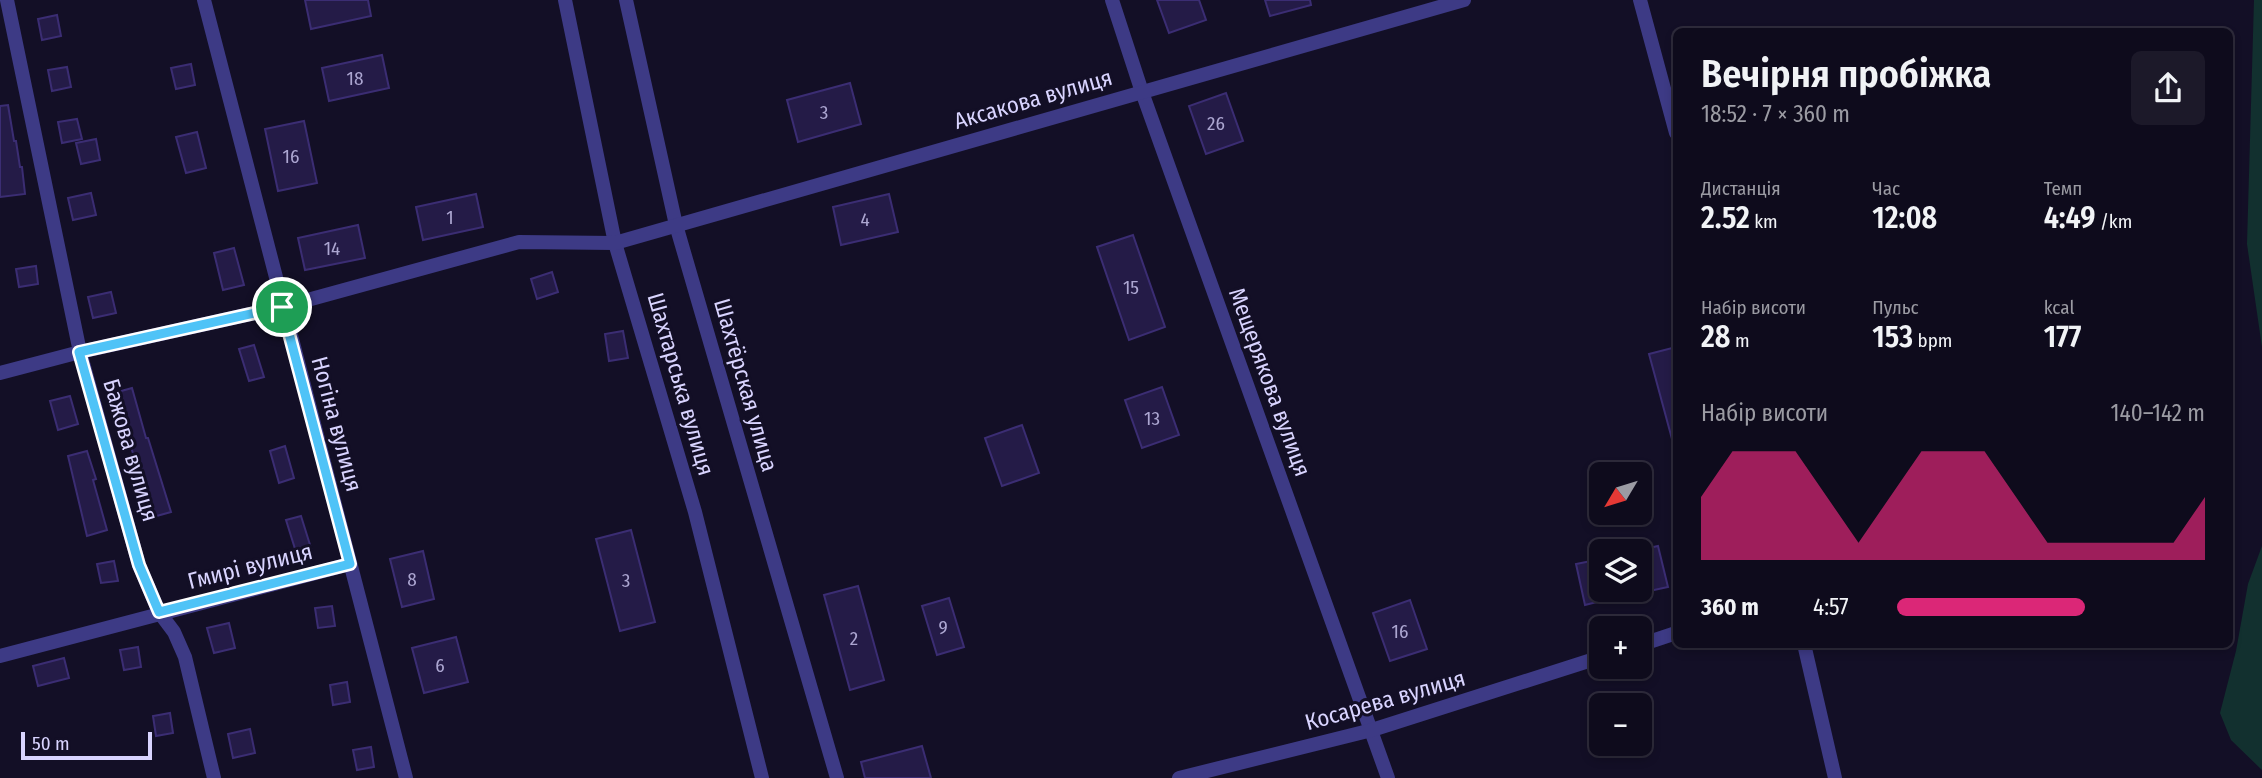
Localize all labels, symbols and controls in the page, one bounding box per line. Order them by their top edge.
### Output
text: Вечірня пробіжка [1701,51,1991,97]
button: share [2131,51,2205,125]
street label: Аксакова вулиця [951,63,1115,135]
house number: 18 [347,67,363,90]
text: 18:52 · 7 × 360 m [1701,100,1850,128]
house number: 3 [820,101,828,124]
house number: 26 [1207,112,1225,135]
house number: 16 [283,145,299,168]
text: Дистанція [1701,177,1781,200]
text: Час [1872,177,1900,200]
text: Темп [2044,177,2082,200]
text: 2.52 [1701,200,1750,236]
text: 12:08 [1872,200,1937,236]
text: 4:49 [2044,200,2095,236]
house number: 1 [446,206,454,229]
house number: 4 [860,208,870,231]
text: km [1750,210,1778,233]
text: /km [2095,210,2132,233]
house number: 14 [324,237,340,260]
house number: 15 [1123,276,1139,299]
pin [252,277,312,337]
street label: Мещерякова вулиця [1223,284,1317,480]
icon: arrive [263,288,301,326]
street label: Шахтарська вулиця [642,289,720,479]
street label: Шахтёрская улица [708,295,784,475]
text: Набір висоти [1701,296,1806,319]
text: Пульс [1872,296,1919,319]
text: kcal [2044,296,2074,319]
text: 28 [1701,319,1730,355]
text: 153 [1872,319,1913,355]
text: 177 [2044,319,2081,355]
text: m [1730,329,1750,352]
text: bpm [1913,329,1952,352]
street label: Ногіна вулиця [306,353,368,495]
street label: Бажова вулиця [97,375,165,525]
text: Набір висоти [1701,399,1828,427]
text: 140–142 m [2111,399,2205,427]
house number: 13 [1144,407,1160,430]
north arrow [1589,462,1652,525]
map controls [1589,462,1652,756]
street label: Гмирі вулиця [185,537,315,595]
button: layers [1589,539,1652,602]
house number: 8 [407,568,417,591]
house number: 3 [622,569,630,592]
text: 360 m [1701,593,1759,621]
text: 4:57 [1813,593,1849,621]
house number: 9 [938,616,948,639]
button: + [1589,616,1652,679]
house number: 16 [1392,620,1408,643]
house number: 2 [850,627,858,650]
house number: 6 [435,654,445,677]
street label: Косарева вулиця [1302,664,1468,736]
button: − [1589,693,1652,756]
scale bar [21,729,152,761]
text: 50 m [32,732,70,755]

